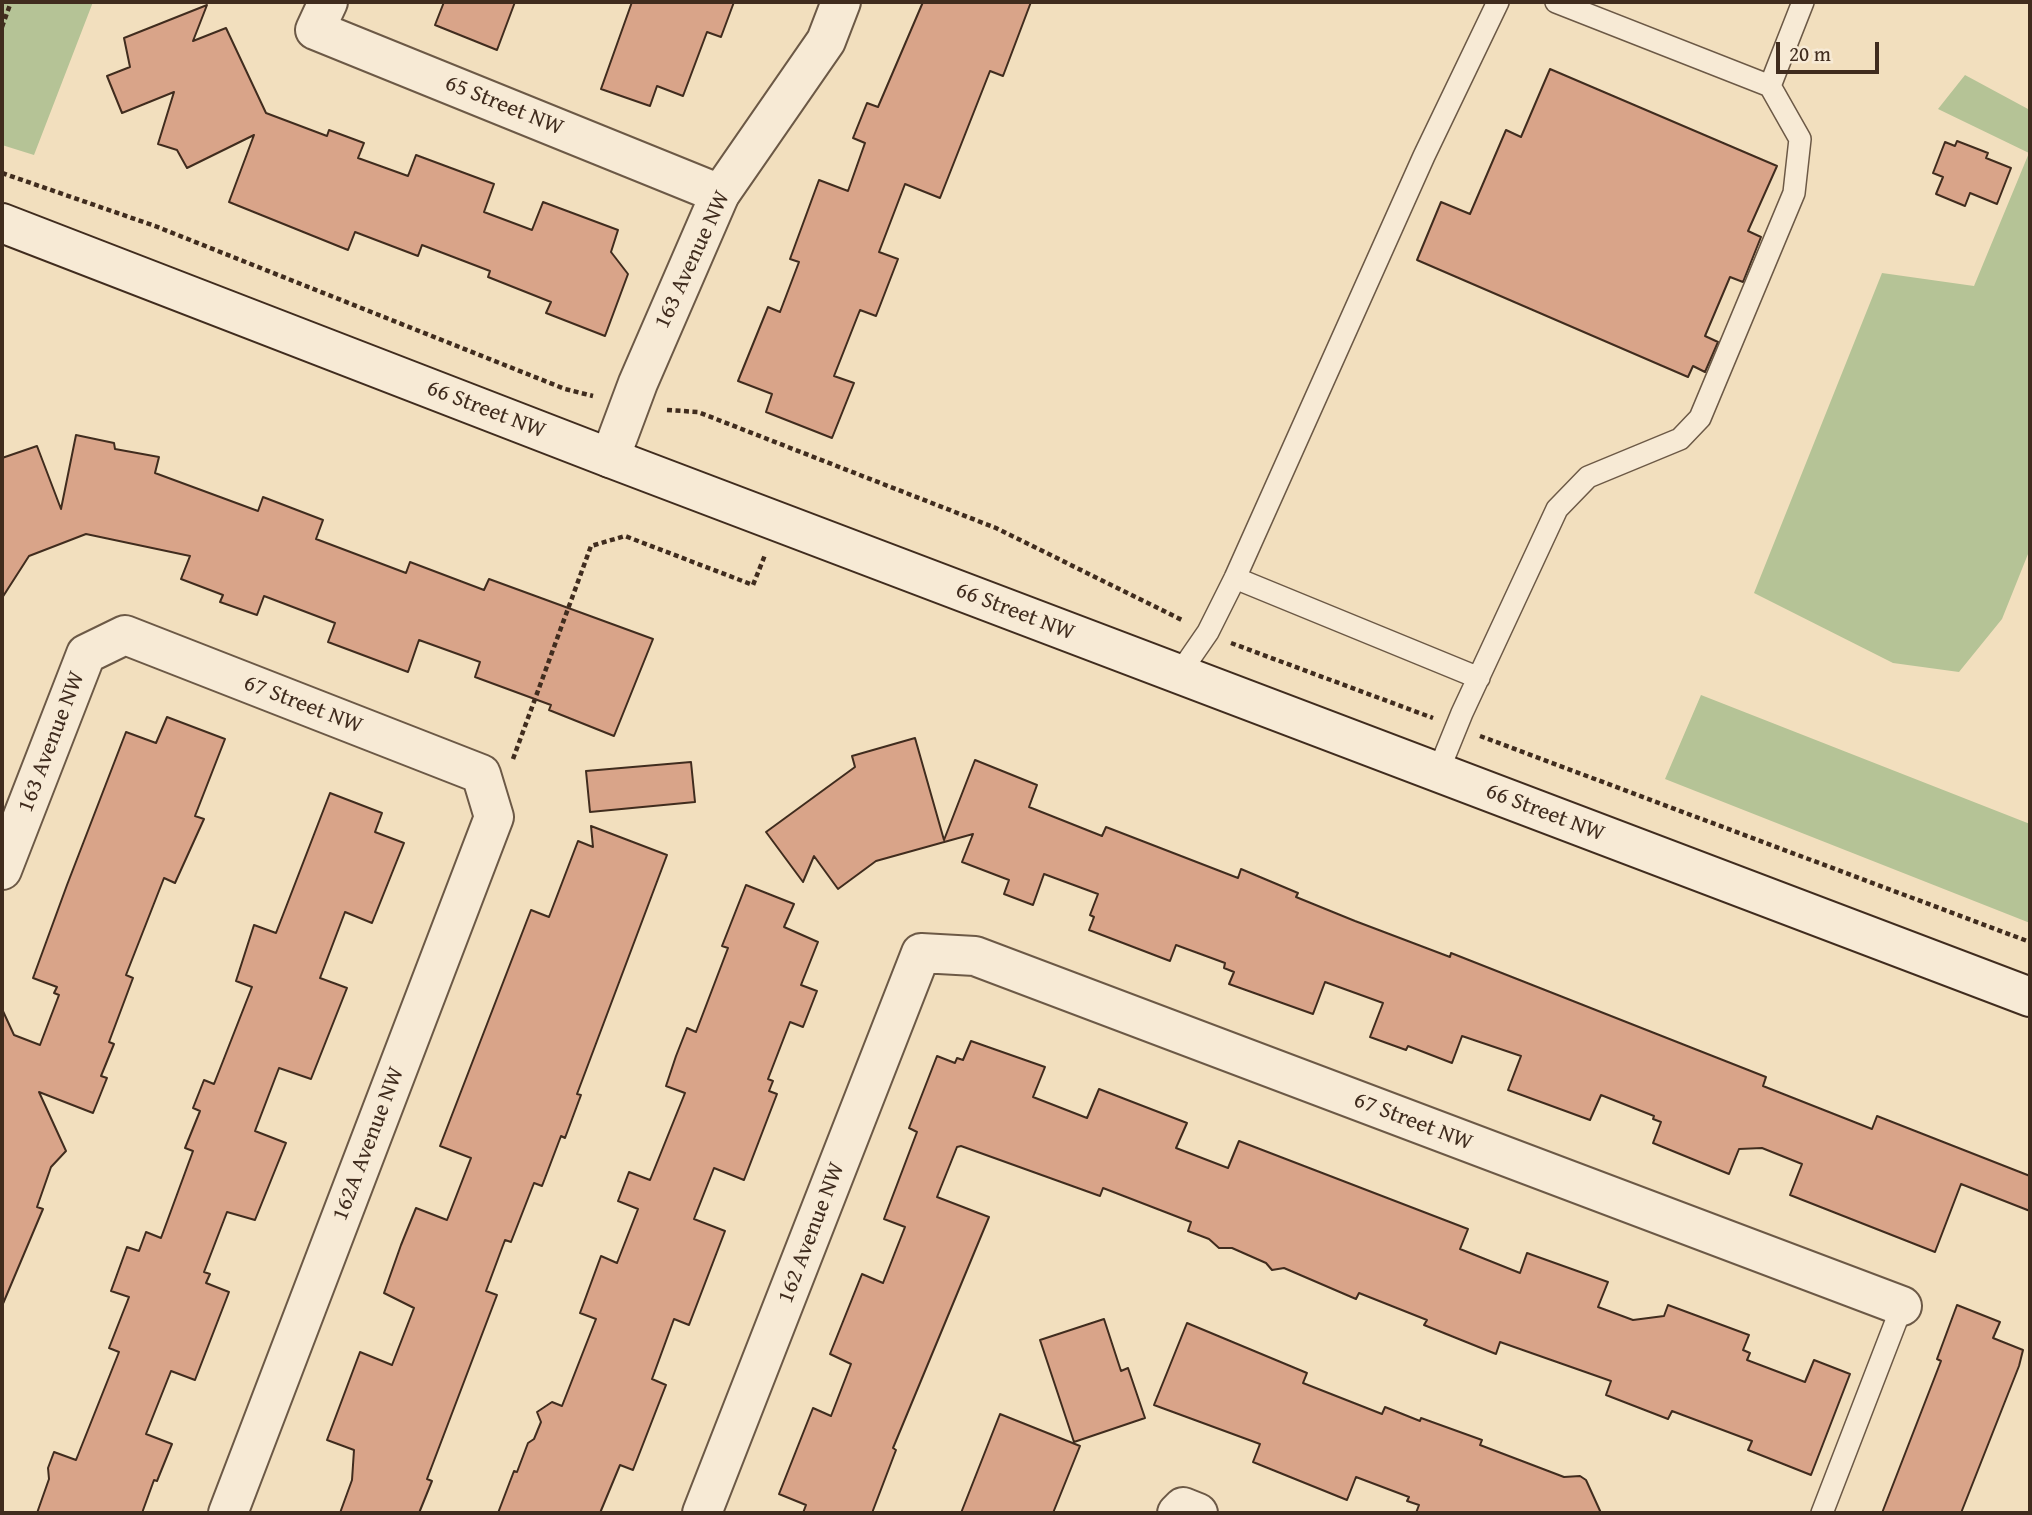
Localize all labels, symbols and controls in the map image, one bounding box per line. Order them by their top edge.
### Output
scale bar [1780,28,1883,72]
text: 20 m [1789,38,1831,69]
street label: 65 Street NW [441,70,567,142]
street label: 163 Avenue NW [649,187,737,333]
street label: 66 Street NW [423,375,549,445]
street label: 66 Street NW [952,577,1078,647]
street label: 163 Avenue NW [12,668,92,816]
street label: 67 Street NW [240,670,366,740]
street label: 66 Street NW [1482,778,1608,848]
street label: 162A Avenue NW [327,1063,411,1225]
street label: 67 Street NW [1350,1087,1476,1157]
street label: 162 Avenue NW [772,1159,852,1307]

